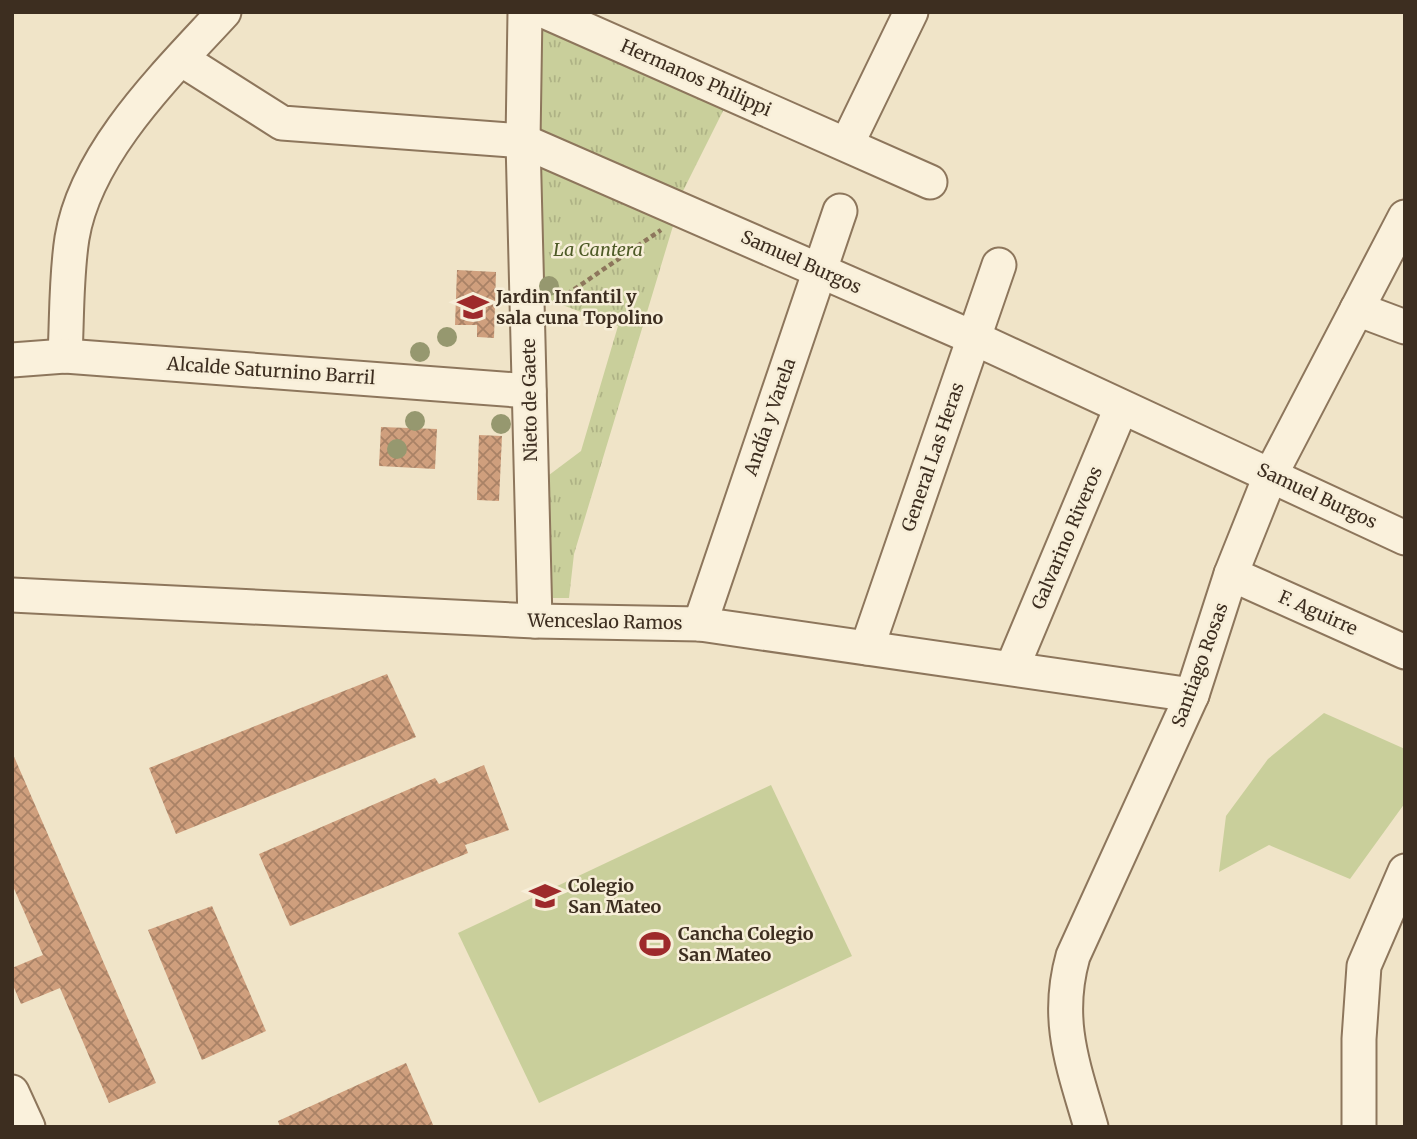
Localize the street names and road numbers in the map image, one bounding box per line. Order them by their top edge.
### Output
street label: Hermanos Philippi [617,34,775,121]
street label: Samuel Burgos [737,225,865,298]
street label: Nieto de Gaete [517,338,542,462]
street label: Alcalde Saturnino Barril [165,352,376,389]
street label: Andía y Varela [738,355,801,480]
street label: General Las Heras [896,379,969,534]
street label: Samuel Burgos [1254,458,1381,533]
street label: Galvarino Riveros [1026,463,1107,613]
street label: F. Aguirre [1275,585,1361,640]
street label: Santiago Rosas [1166,599,1233,730]
street label: Wenceslao Ramos [526,609,683,634]

